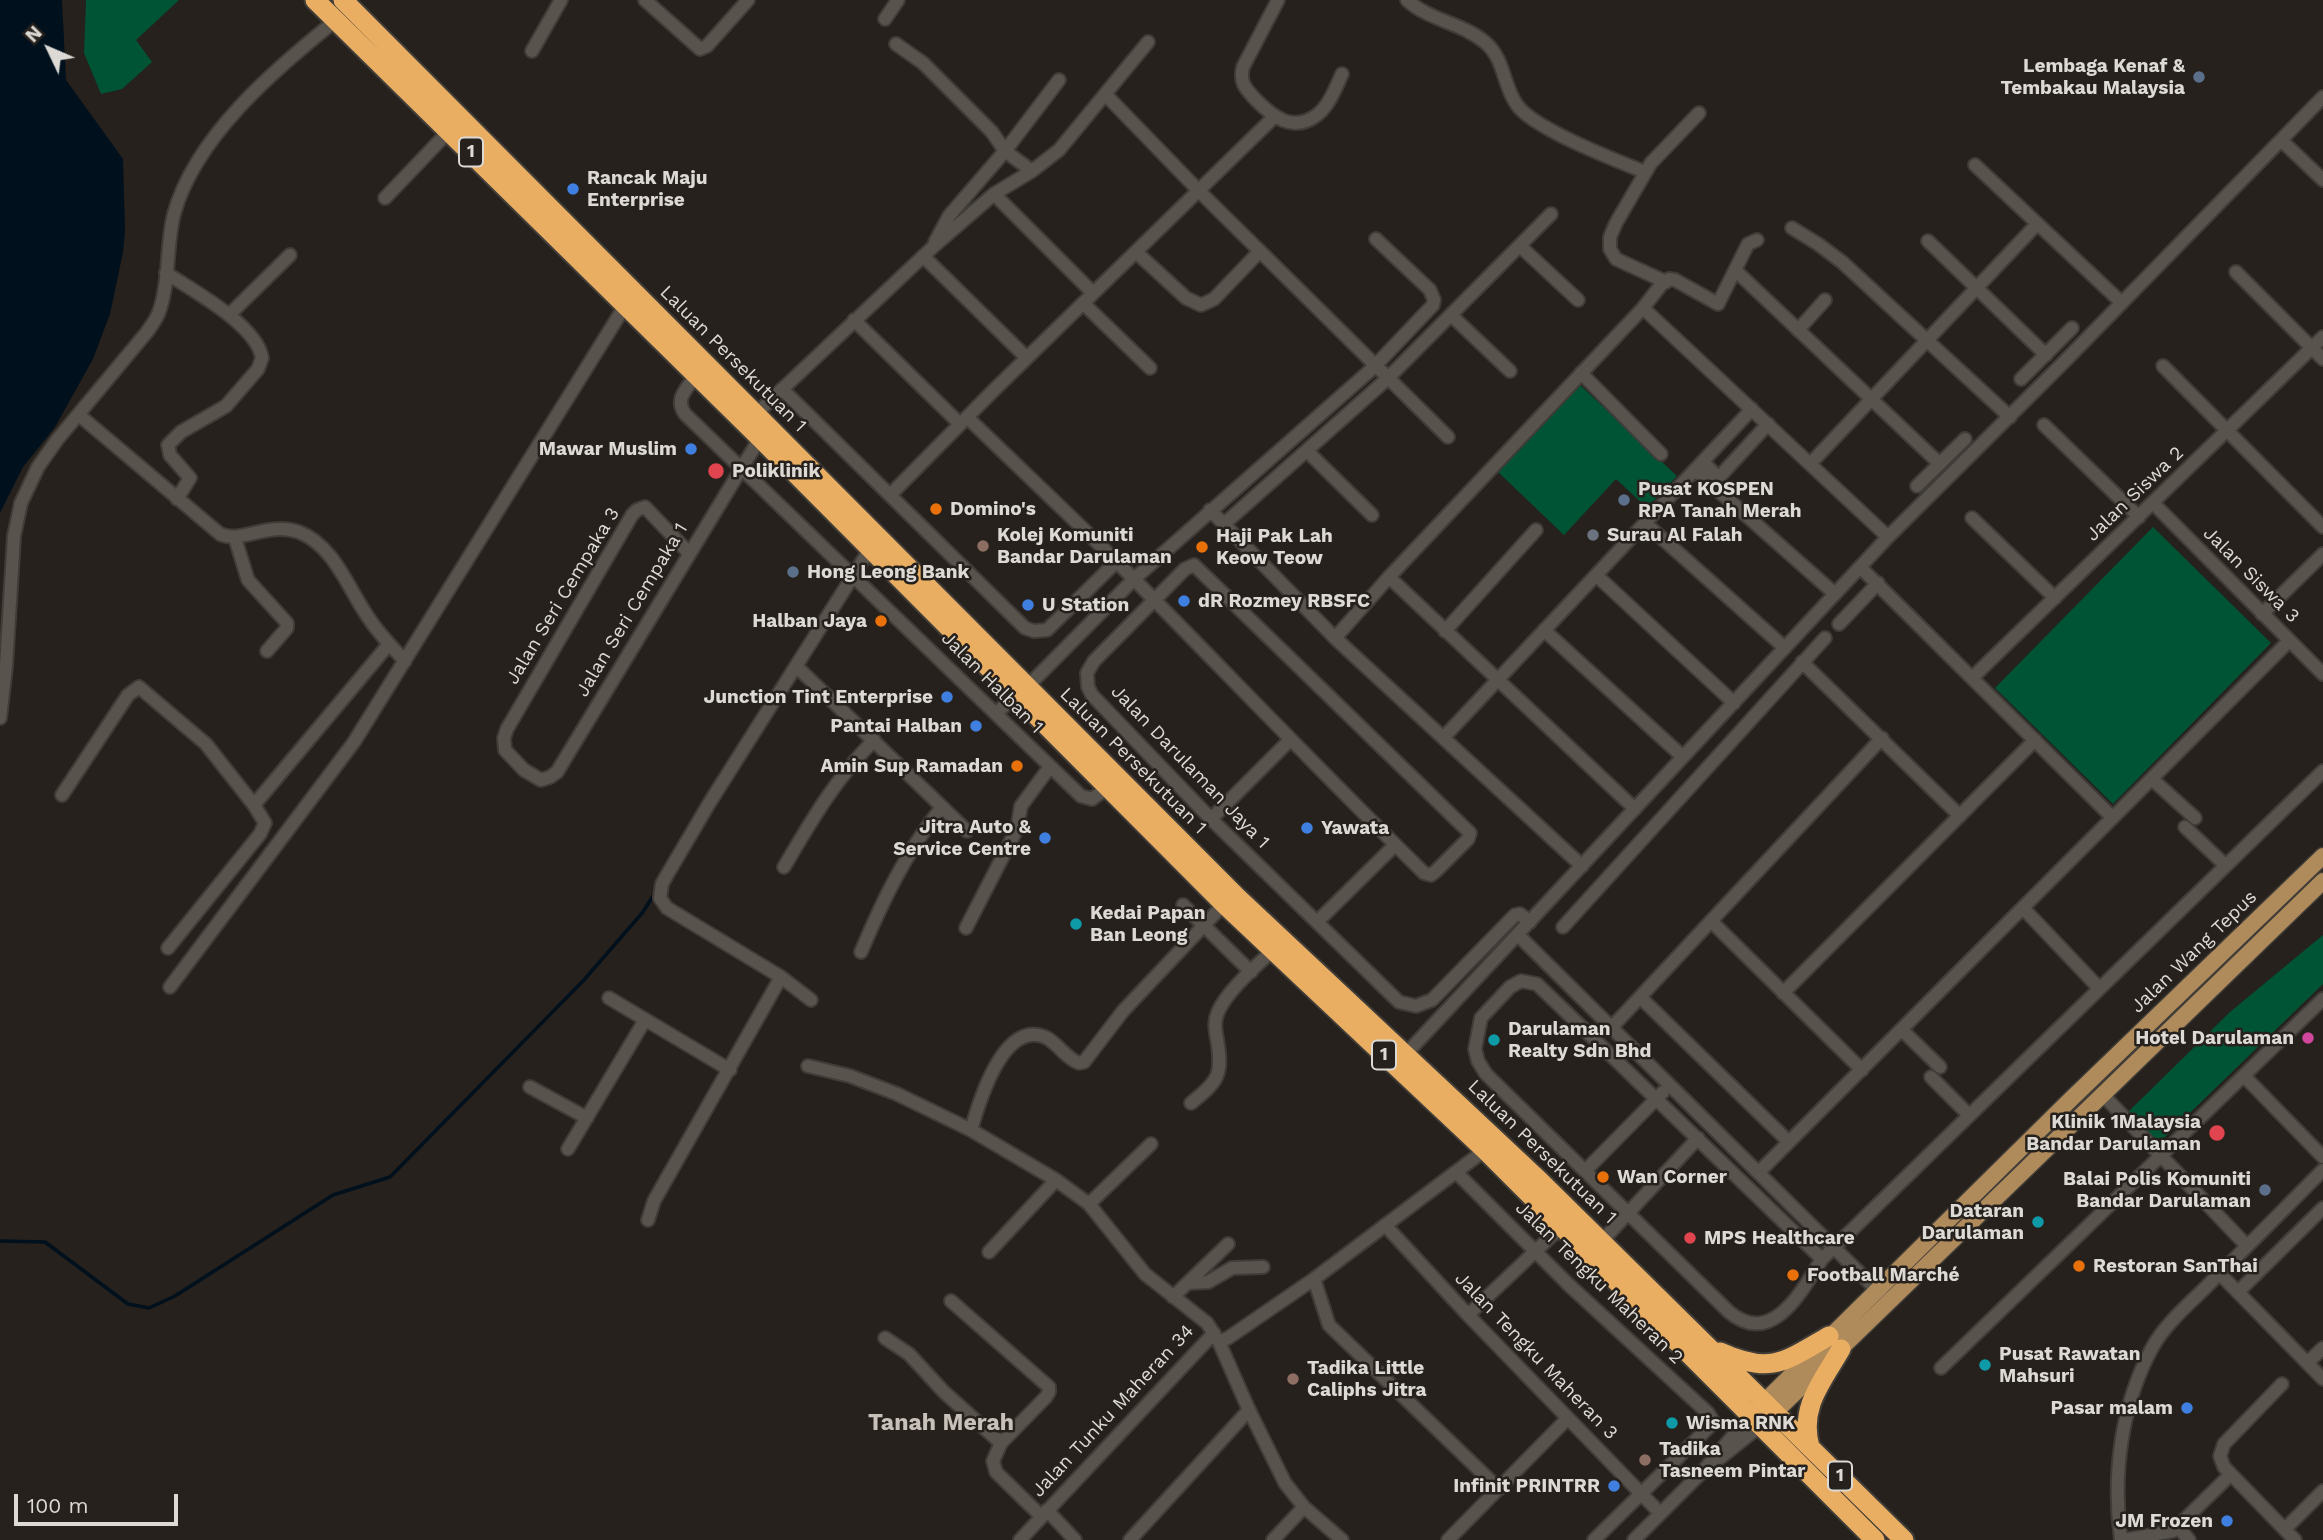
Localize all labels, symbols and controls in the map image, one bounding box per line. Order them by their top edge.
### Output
north arrow [14,14,84,84]
text: N [20,21,47,47]
place label: Lembaga Kenaf & Tembakau Malaysia [2001,55,2185,99]
marker: Lembaga Kenaf & Tembakau Malaysia [2191,69,2207,85]
road number: 1 [459,138,483,167]
place label: Rancak Maju Enterprise [587,167,707,211]
marker: Rancak Maju Enterprise [565,181,581,197]
street label: Laluan Persekutuan 1 [655,281,811,437]
place label: Mawar Muslim [539,438,677,460]
marker: Mawar Muslim [683,441,699,457]
street label: Jalan Siswa 2 [2082,442,2188,546]
place label: Poliklinik [732,460,820,482]
marker: Poliklinik [706,461,726,481]
place label: Pusat KOSPEN RPA Tanah Merah [1638,478,1802,522]
marker: Pusat KOSPEN RPA Tanah Merah [1616,492,1632,508]
place label: Domino's [950,498,1036,520]
marker: Domino's [928,501,944,517]
street label: Jalan Seri Cempaka 3 [501,504,625,688]
street label: Jalan Seri Cempaka 1 [571,519,693,701]
street label: Jalan Siswa 3 [2198,522,2304,628]
place label: Kolej Komuniti Bandar Darulaman [997,524,1172,568]
place label: Surau Al Falah [1607,524,1743,546]
place label: Haji Pak Lah Keow Teow [1216,525,1333,569]
marker: Surau Al Falah [1585,527,1601,543]
marker: Kolej Komuniti Bandar Darulaman [975,538,991,554]
marker: Haji Pak Lah Keow Teow [1194,539,1210,555]
place label: Hong Leong Bank [807,561,969,583]
marker: Hong Leong Bank [785,564,801,580]
place label: dR Rozmey RBSFC [1198,590,1370,612]
marker: dR Rozmey RBSFC [1176,593,1192,609]
place label: U Station [1042,594,1129,616]
marker: U Station [1020,597,1036,613]
place label: Halban Jaya [752,610,867,632]
marker: Halban Jaya [873,613,889,629]
street label: Jalan Halban 1 [936,627,1048,739]
street label: Jalan Darulaman Jaya 1 [1106,681,1274,853]
street label: Laluan Persekutuan 1 [1055,683,1211,839]
place label: Junction Tint Enterprise [704,686,933,708]
marker: Junction Tint Enterprise [939,689,955,705]
place label: Pantai Halban [830,715,962,737]
marker: Pantai Halban [968,718,984,734]
place label: Amin Sup Ramadan [821,755,1003,777]
marker: Amin Sup Ramadan [1009,758,1025,774]
place label: Jitra Auto & Service Centre [893,816,1031,860]
place label: Yawata [1321,817,1389,839]
marker: Yawata [1299,820,1315,836]
marker: Jitra Auto & Service Centre [1037,830,1053,846]
street label: Jalan Wang Tepus [2126,886,2262,1018]
place label: Kedai Papan Ban Leong [1090,902,1206,946]
marker: Kedai Papan Ban Leong [1068,916,1084,932]
place label: Darulaman Realty Sdn Bhd [1508,1018,1651,1062]
place label: Hotel Darulaman [2135,1027,2294,1049]
marker: Hotel Darulaman [2300,1030,2316,1046]
marker: Darulaman Realty Sdn Bhd [1486,1032,1502,1048]
road number: 1 [1372,1040,1396,1070]
street label: Laluan Persekutuan 1 [1463,1075,1621,1229]
place label: Klinik 1Malaysia Bandar Darulaman [2026,1111,2201,1155]
marker: Klinik 1Malaysia Bandar Darulaman [2207,1123,2227,1143]
place label: Wan Corner [1617,1166,1727,1188]
place label: Balai Polis Komuniti Bandar Darulaman [2063,1168,2251,1212]
marker: Wan Corner [1595,1169,1611,1185]
marker: Balai Polis Komuniti Bandar Darulaman [2257,1182,2273,1198]
street label: Jalan Tengku Maheran 2 [1510,1197,1688,1369]
place label: Dataran Darulaman [1922,1200,2024,1244]
marker: Dataran Darulaman [2030,1214,2046,1230]
place label: MPS Healthcare [1704,1227,1855,1249]
marker: MPS Healthcare [1682,1230,1698,1246]
place label: Restoran SanThai [2093,1255,2258,1277]
marker: Restoran SanThai [2071,1258,2087,1274]
place label: Football Marché [1807,1264,1959,1286]
street label: Jalan Tengku Maheran 3 [1450,1267,1622,1445]
marker: Football Marché [1785,1267,1801,1283]
street label: Jalan Tunku Maheran 34 [1027,1320,1199,1502]
place label: Pusat Rawatan Mahsuri [1999,1343,2141,1387]
place label: Tadika Little Caliphs Jitra [1307,1357,1427,1401]
marker: Pusat Rawatan Mahsuri [1977,1357,1993,1373]
marker: Tadika Little Caliphs Jitra [1285,1371,1301,1387]
place label: Pasar malam [2050,1397,2173,1419]
marker: Pasar malam [2179,1400,2195,1416]
district label: Tanah Merah [868,1409,1014,1437]
place label: Wisma RNK [1686,1412,1795,1434]
marker: Wisma RNK [1664,1415,1680,1431]
place label: Tadika Tasneem Pintar [1659,1438,1806,1482]
marker: Tadika Tasneem Pintar [1637,1452,1653,1468]
road number: 1 [1828,1462,1852,1490]
place label: Infinit PRINTRR [1453,1475,1600,1497]
marker: Infinit PRINTRR [1606,1478,1622,1494]
scale bar [18,1480,182,1524]
text: 100 m [27,1493,89,1518]
place label: JM Frozen [2115,1510,2213,1532]
marker: JM Frozen [2219,1513,2235,1529]

